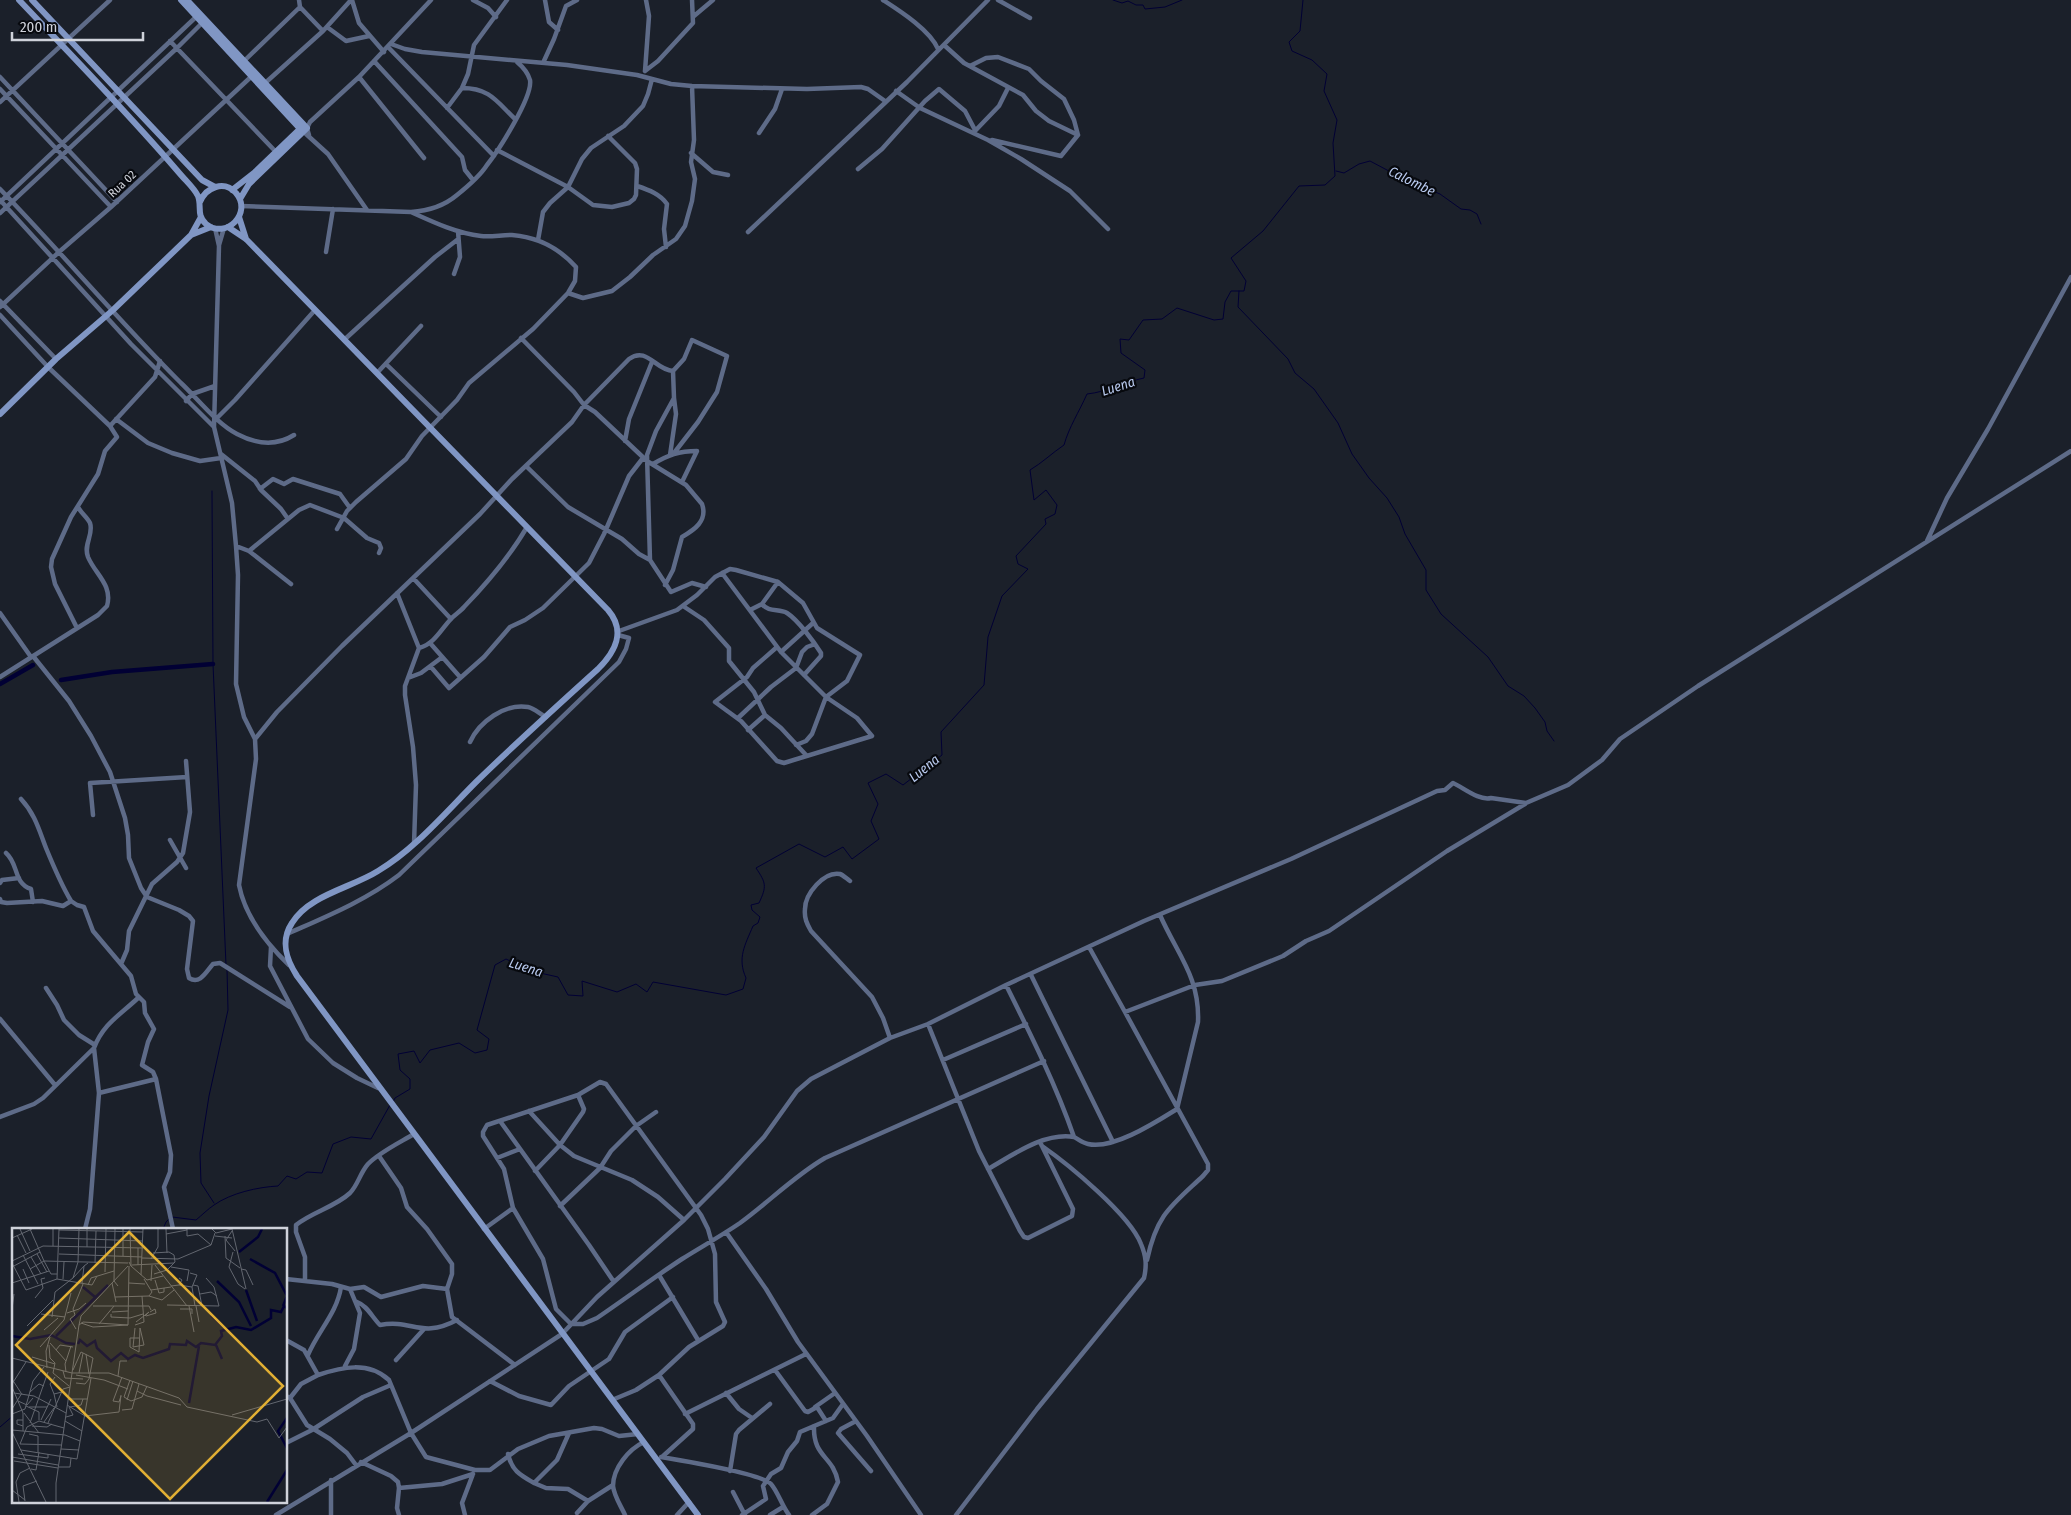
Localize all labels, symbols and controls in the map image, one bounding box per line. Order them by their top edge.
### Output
scale bar [12,10,144,42]
text: 200 m [20,18,57,36]
water label: Calombe [1386,163,1438,200]
street label: Rua 02 [105,168,139,200]
water label: Luena [1099,373,1137,400]
water label: Luena [906,751,943,786]
water label: Luena [507,954,545,981]
inset map [12,1228,288,1502]

